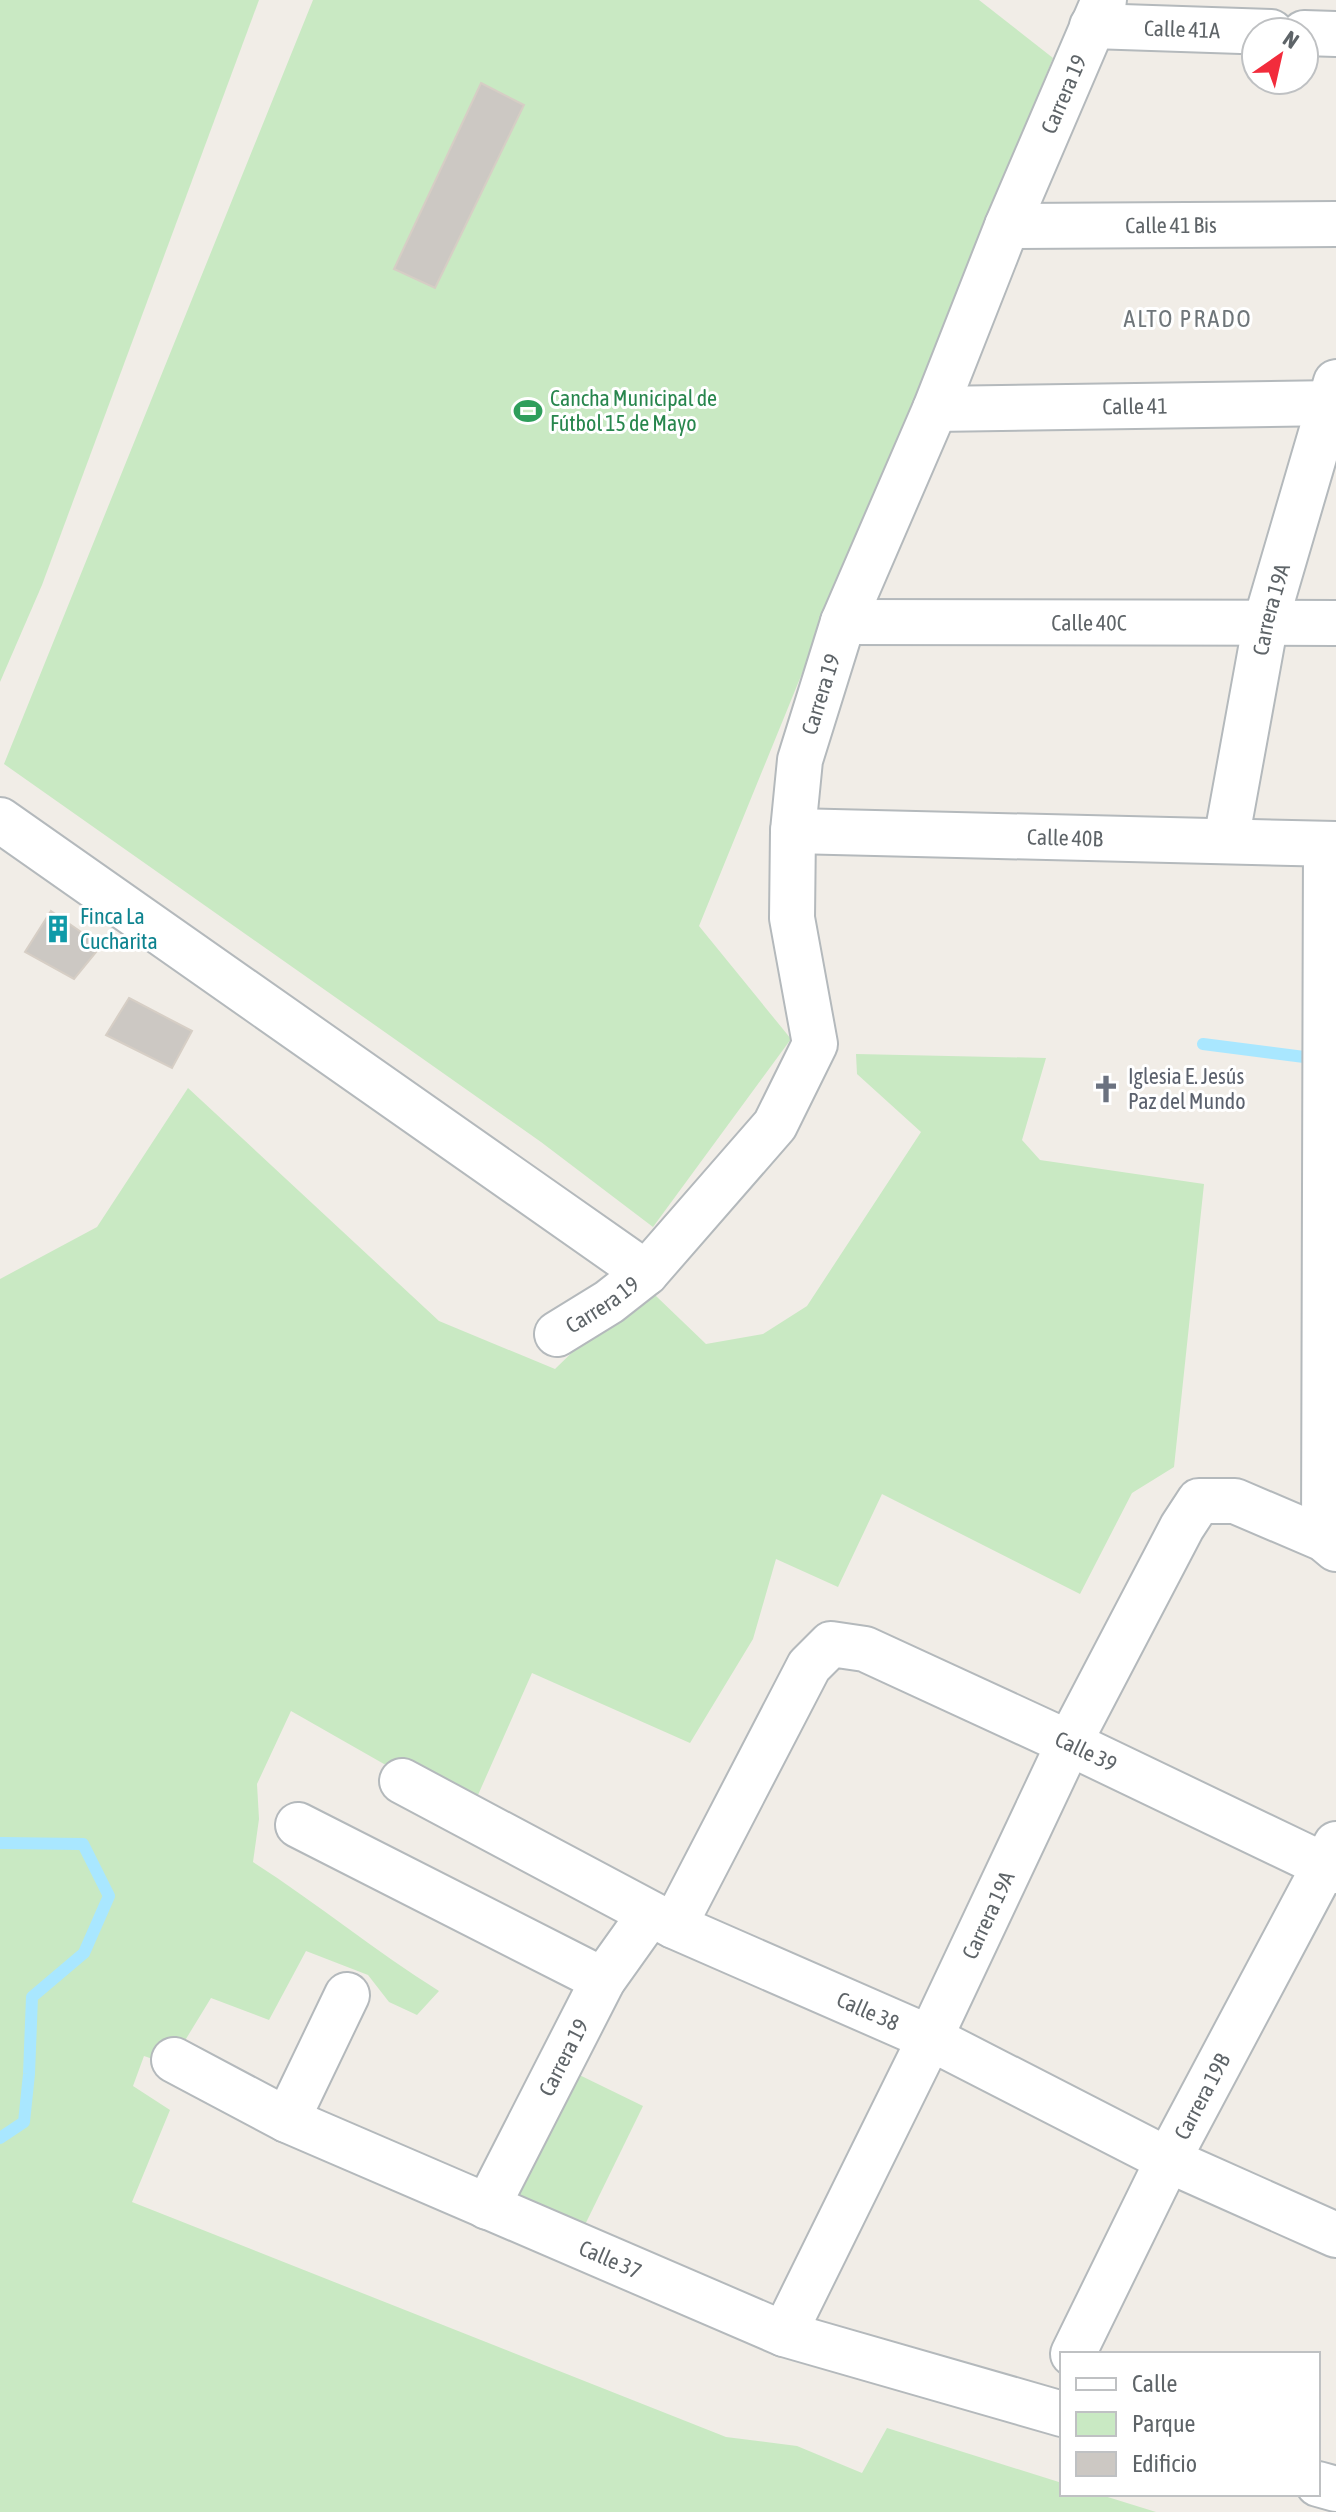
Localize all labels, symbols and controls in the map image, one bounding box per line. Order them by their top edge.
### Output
street label: Calle 41A [1143,15,1221,43]
north arrow [1240,16,1320,96]
text: N [1279,25,1304,54]
street label: Carrera 19 [1035,51,1092,137]
street label: Calle 41 Bis [1125,212,1217,238]
district label: ALTO PRADO [1123,305,1253,332]
place label: Cancha Municipal de Fútbol 15 de Mayo [550,385,717,436]
street label: Calle 41 [1102,393,1168,419]
sports icon: Cancha Municipal de Fútbol 15 de Mayo [513,396,543,426]
street label: Carrera 19A [1247,560,1295,657]
street label: Calle 40C [1051,609,1127,636]
street label: Carrera 19 [796,651,845,738]
street label: Calle 40B [1027,824,1104,851]
place label: Finca La Cucharita [80,903,158,954]
building icon: Finca La Cucharita [43,914,73,944]
place label: Iglesia E. Jesús Paz del Mundo [1128,1063,1246,1114]
church icon: Iglesia E. Jesús Paz del Mundo [1091,1074,1121,1104]
street label: Carrera 19 [561,1270,644,1339]
street label: Calle 39 [1051,1725,1121,1777]
street label: Carrera 19A [956,1867,1020,1963]
street label: Calle 38 [833,1986,903,2036]
street label: Carrera 19 [533,2014,594,2100]
street label: Carrera 19B [1168,2049,1236,2144]
street label: Calle 37 [575,2234,645,2284]
legend [1060,2352,1320,2496]
text: Calle [1132,2370,1177,2397]
text: Parque [1132,2410,1195,2437]
text: Edificio [1132,2450,1197,2477]

